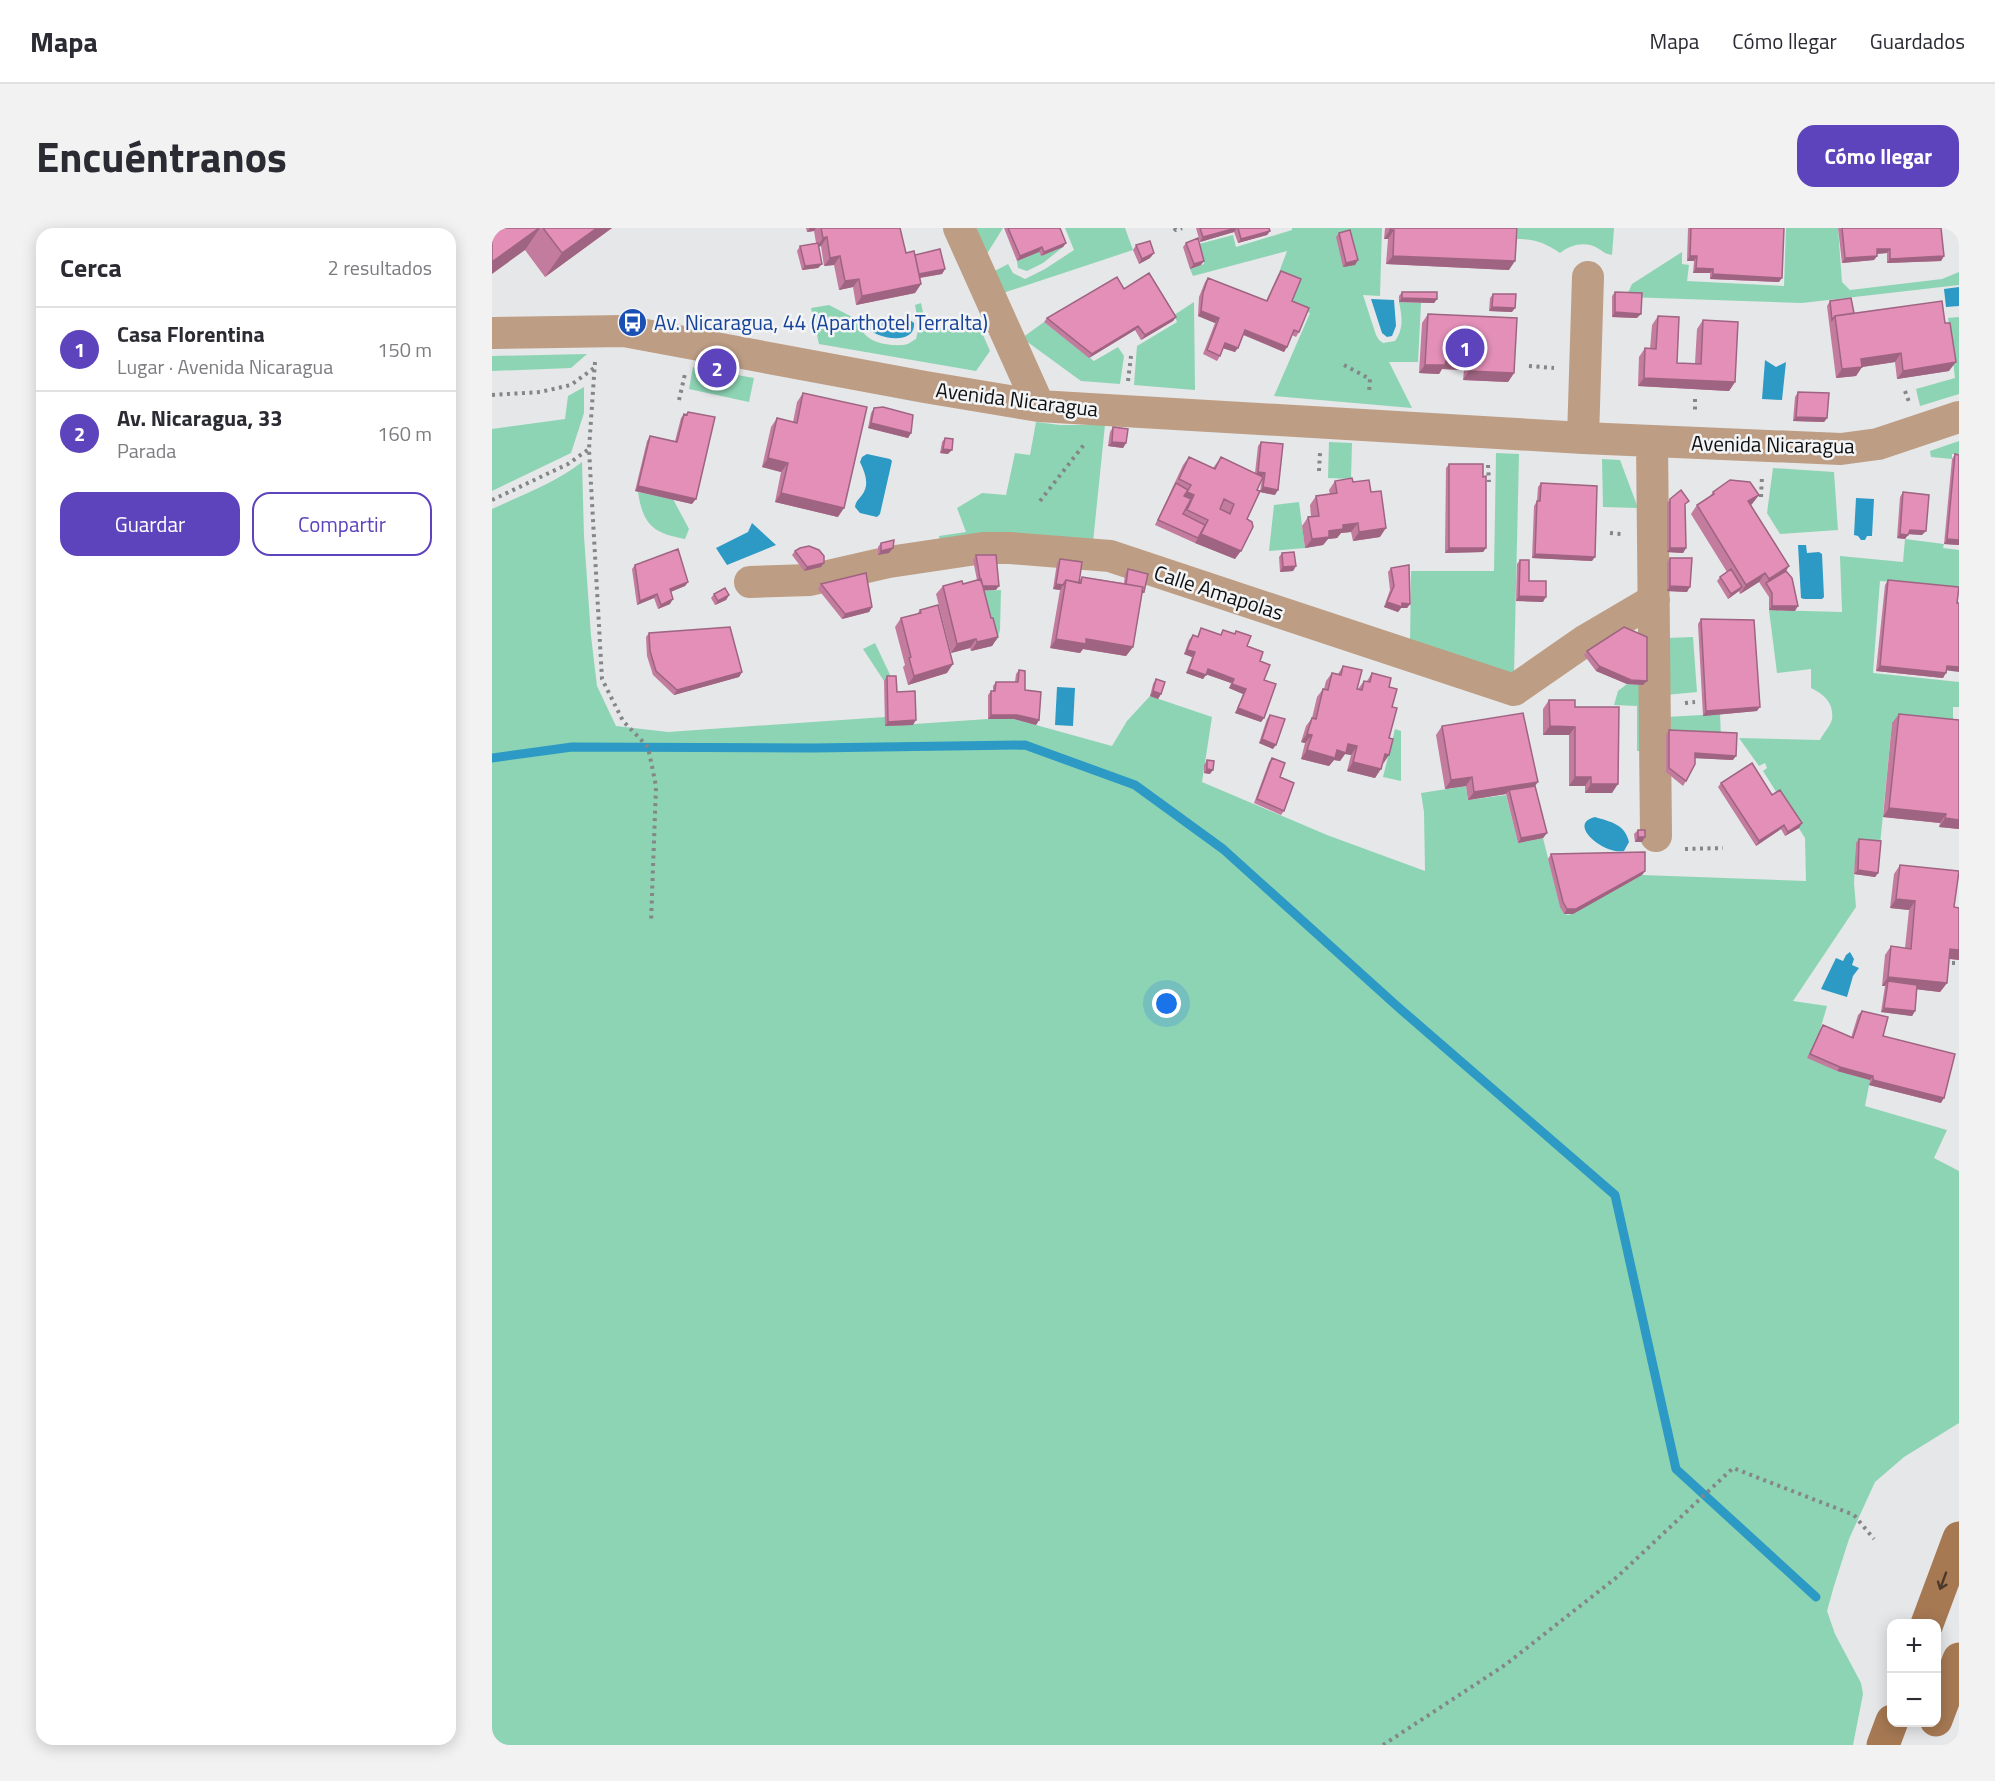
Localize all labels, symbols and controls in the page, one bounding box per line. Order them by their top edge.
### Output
text: Mapa [30,20,98,63]
text: Mapa [1650,25,1699,57]
text: Cómo llegar [1732,25,1837,57]
text: Guardados [1870,25,1965,57]
text: Encuéntranos [36,124,287,188]
button: Cómo llegar [1797,125,1959,187]
text: Cerca [60,248,122,287]
text: 2 resultados [328,252,432,283]
bus stop icon: Av. Nicaragua, 44 (Aparthotel Terralta) [617,306,649,338]
place label: Av. Nicaragua, 44 (Aparthotel Terralta) [654,306,988,338]
text: Casa Florentina [117,317,265,351]
pin: 1 [1446,326,1484,370]
text: 1 [74,334,85,365]
text: 150 m [377,334,432,365]
pin: 2 [698,346,736,390]
text: Lugar · Avenida Nicaragua [117,351,333,382]
street label: Avenida Nicaragua [934,373,1101,425]
text: Av. Nicaragua, 33 [117,401,283,435]
text: 2 [74,418,85,449]
text: 160 m [377,418,432,449]
street label: Avenida Nicaragua [1691,427,1855,461]
text: Parada [117,435,176,466]
button: Guardar [60,492,240,556]
button: Compartir [252,492,432,556]
street label: Calle Amapolas [1150,556,1288,628]
your location [1152,989,1181,1018]
one-way arrow [1937,1571,1948,1589]
map controls [1887,1619,1941,1727]
button: + [1887,1619,1941,1673]
button: − [1887,1673,1941,1727]

